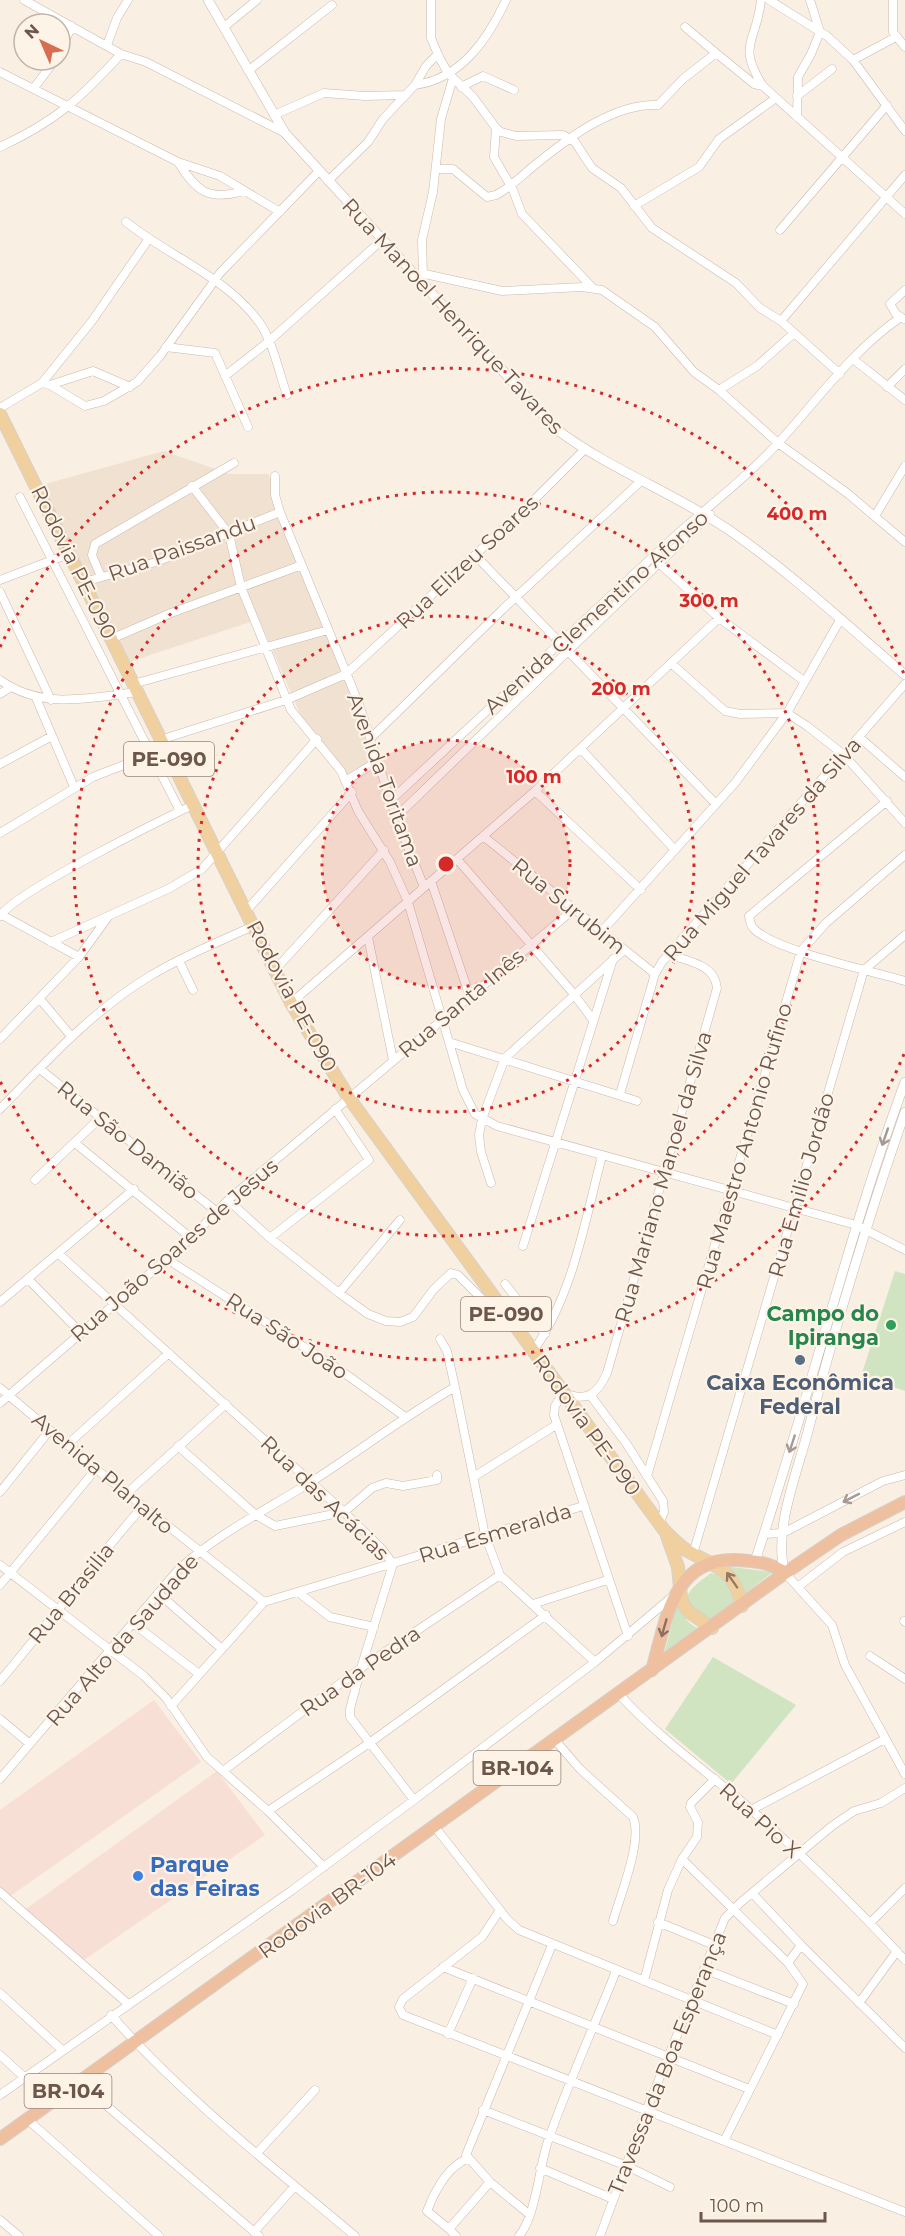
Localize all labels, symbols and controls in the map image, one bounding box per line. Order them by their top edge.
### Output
north arrow [12,12,72,72]
text: N [21,20,43,43]
street label: Rua Manoel Henrique Tavares [337,193,569,439]
street label: Rodovia PE-090 [26,481,122,643]
street label: Rua Elizeu Soares [391,490,543,634]
text: 400 m [767,503,827,525]
street label: Avenida Clementino Afonso [479,505,713,719]
street label: Rua Paissandu [105,510,259,586]
text: 300 m [678,590,739,612]
text: 200 m [591,678,651,700]
street label: Avenida Toritama [342,690,428,870]
street label: Rua Miguel Tavares da Silva [658,732,866,966]
road number: PE-090 [124,742,214,776]
text: 100 m [506,766,562,788]
street label: Rua Surubim [507,853,631,959]
centre of rings [436,854,456,874]
street label: Rodovia PE-090 [242,916,342,1076]
street label: Rua Santa Inês [393,943,529,1063]
street label: Rua Maestro Antonio Rufino [691,1000,797,1292]
street label: Rua Mariano Manoel da Silva [609,1028,717,1326]
street label: Rua São Damião [52,1075,204,1205]
street label: Rua Emilio Jordão [763,1090,839,1280]
one-way arrow [879,1127,890,1146]
street label: Rua João Soares de Jesus [65,1153,283,1347]
street label: Rua São João [221,1287,353,1385]
road number: PE-090 [461,1297,551,1331]
place label: Campo do Ipiranga [766,1301,879,1350]
marker: Campo do Ipiranga [884,1318,898,1332]
street label: Rodovia PE-090 [528,1350,646,1500]
marker: Caixa Econômica Federal [793,1353,807,1367]
place label: Caixa Econômica Federal [706,1370,894,1419]
street label: Avenida Planalto [27,1407,179,1539]
street label: Rua das Acácias [256,1430,394,1566]
one-way arrow [786,1434,797,1453]
one-way arrow [843,1492,861,1504]
street label: Rua Esmeralda [416,1498,574,1568]
street label: Rua Brasilia [23,1538,119,1648]
street label: Rua Alto da Saudade [41,1549,203,1731]
one-way arrow [726,1572,738,1588]
one-way arrow [658,1618,669,1637]
street label: Rua da Pedra [295,1620,425,1722]
road number: BR-104 [474,1751,560,1785]
street label: Rua Pio X [714,1777,806,1863]
street label: Rodovia BR-104 [253,1847,401,1963]
place label: Parque das Feiras [150,1852,260,1901]
marker: Parque das Feiras [131,1869,145,1883]
street label: Travessa da Boa Esperança [603,1928,731,2198]
road number: BR-104 [25,2074,112,2108]
scale bar [701,2185,826,2223]
text: 100 m [710,2195,764,2217]

